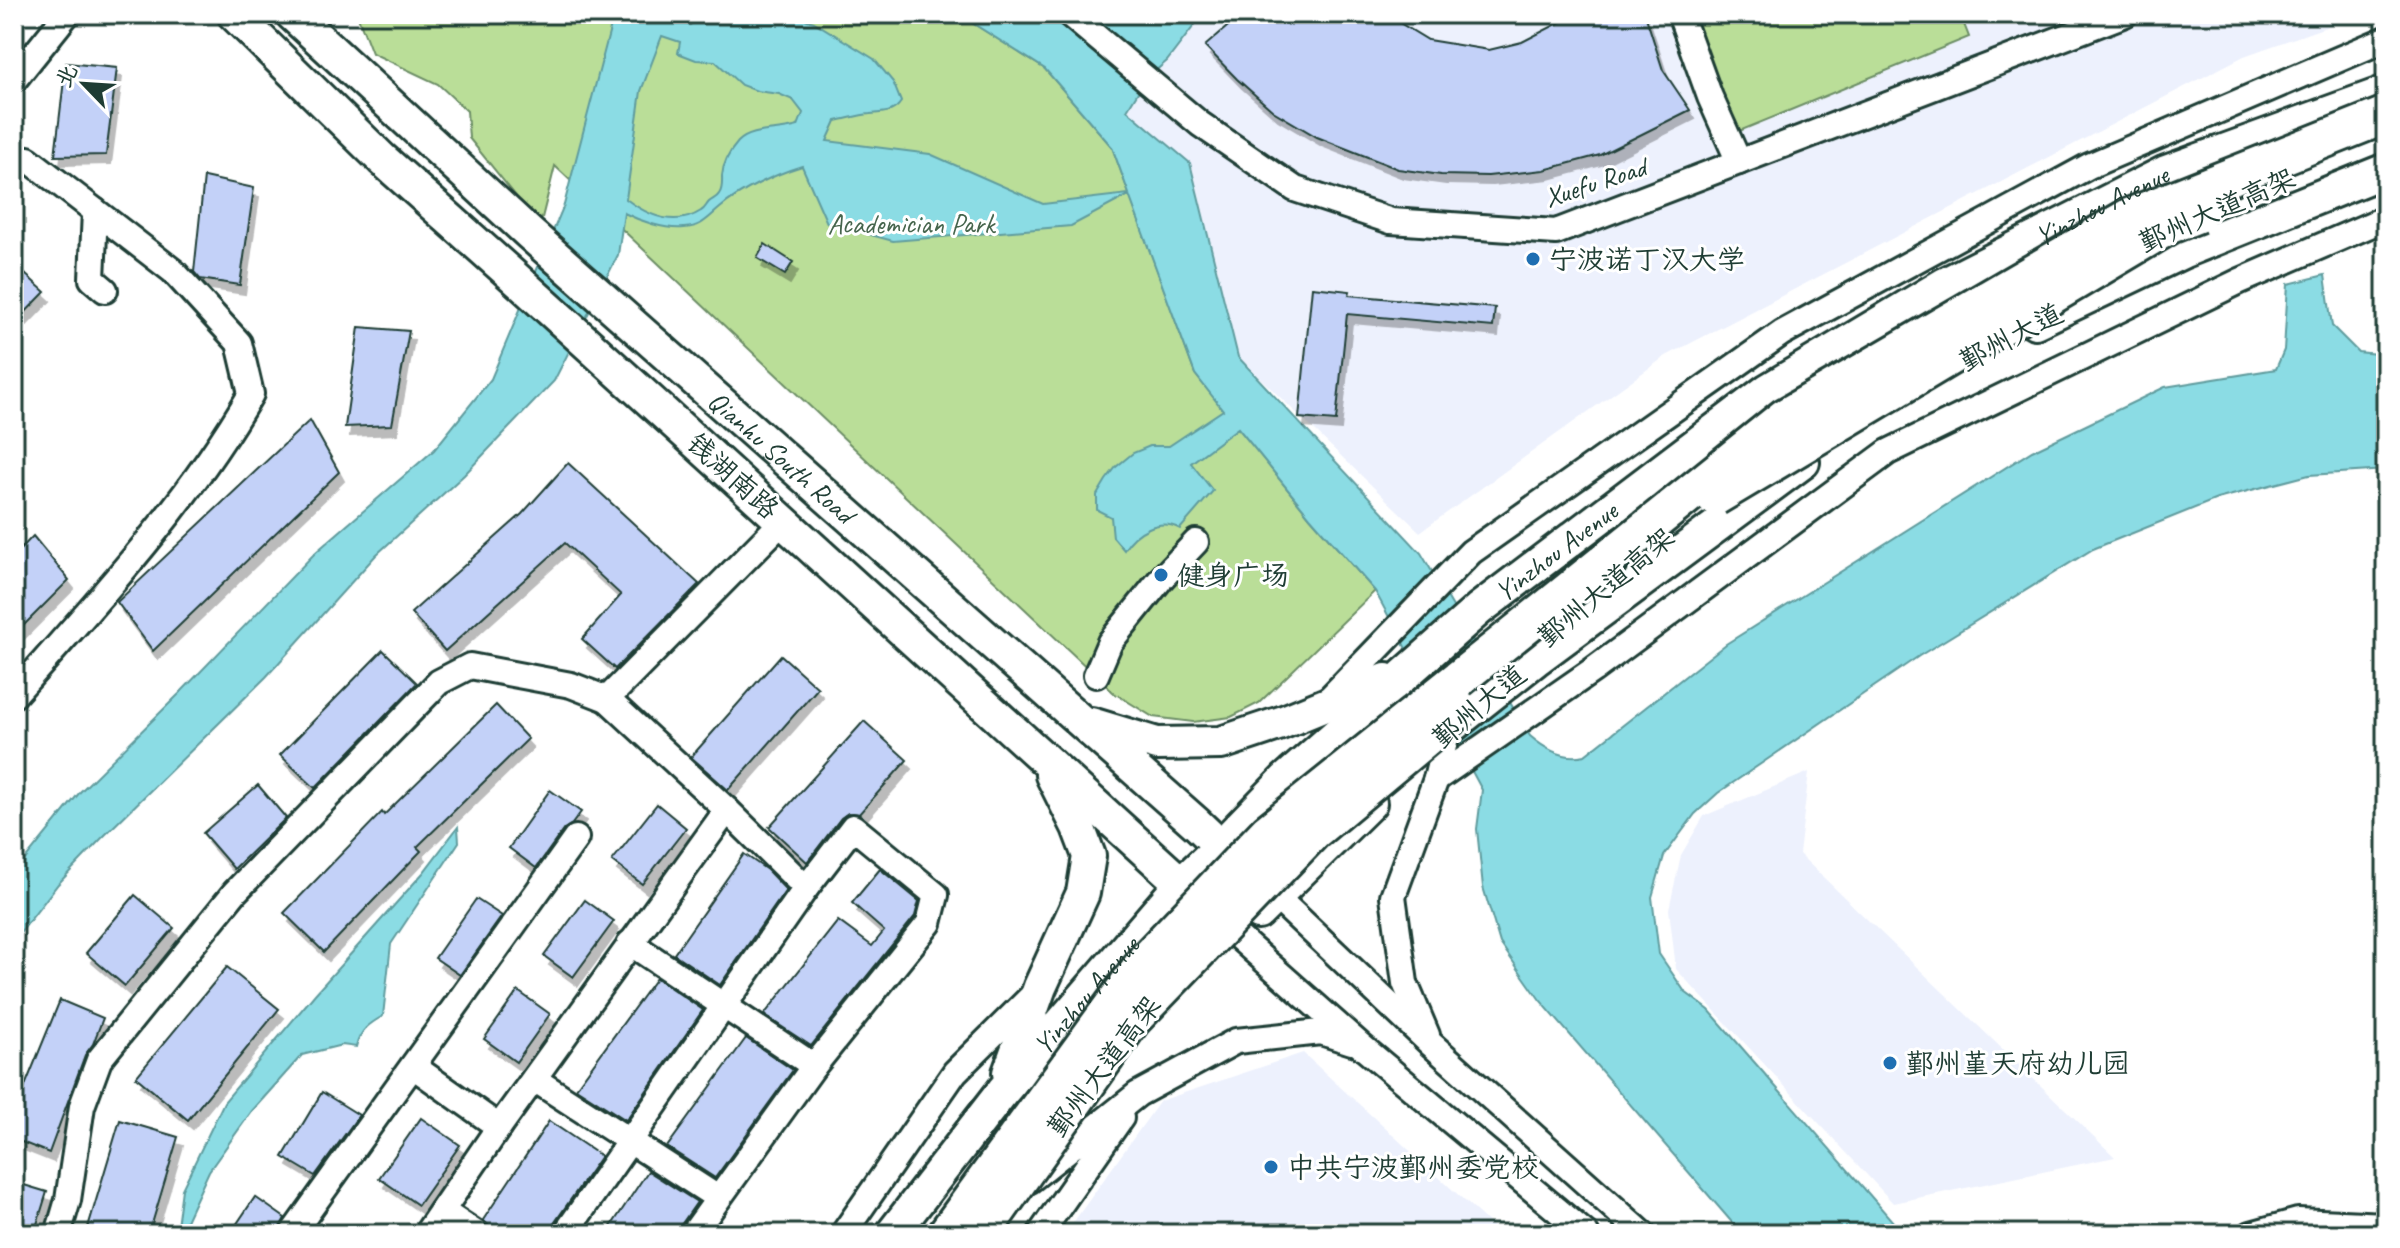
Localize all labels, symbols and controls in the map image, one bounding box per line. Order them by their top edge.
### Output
north arrow [44,44,124,124]
text: 北 [49,60,84,92]
street label: Xuefu Road [1540,148,1654,215]
street label: Yinzhou Avenue [2029,156,2176,253]
street label: 鄞州大道高架 [2133,160,2301,260]
park label: Academician Park [828,206,997,241]
place label: 宁波诺丁汉大学 [1549,242,1745,277]
marker: 宁波诺丁汉大学 [1524,250,1542,268]
street label: 鄞州大道 [1953,295,2069,379]
street label: Qianhu South Road [701,383,865,533]
street label: 钱湖南路 [680,426,786,526]
street label: Yinzhou Avenue [1487,492,1626,609]
street label: 鄞州大道高架 [1530,520,1682,654]
place label: 健身广场 [1177,558,1289,593]
marker: 健身广场 [1152,566,1170,584]
street label: 鄞州大道 [1425,657,1533,755]
street label: Yinzhou Avenue [1025,927,1148,1061]
street label: 鄞州大道高架 [1039,988,1169,1144]
place label: 鄞州堇天府幼儿园 [1906,1046,2130,1081]
marker: 鄞州堇天府幼儿园 [1881,1054,1899,1072]
place label: 中共宁波鄞州委党校 [1287,1150,1539,1185]
marker: 中共宁波鄞州委党校 [1262,1158,1280,1176]

